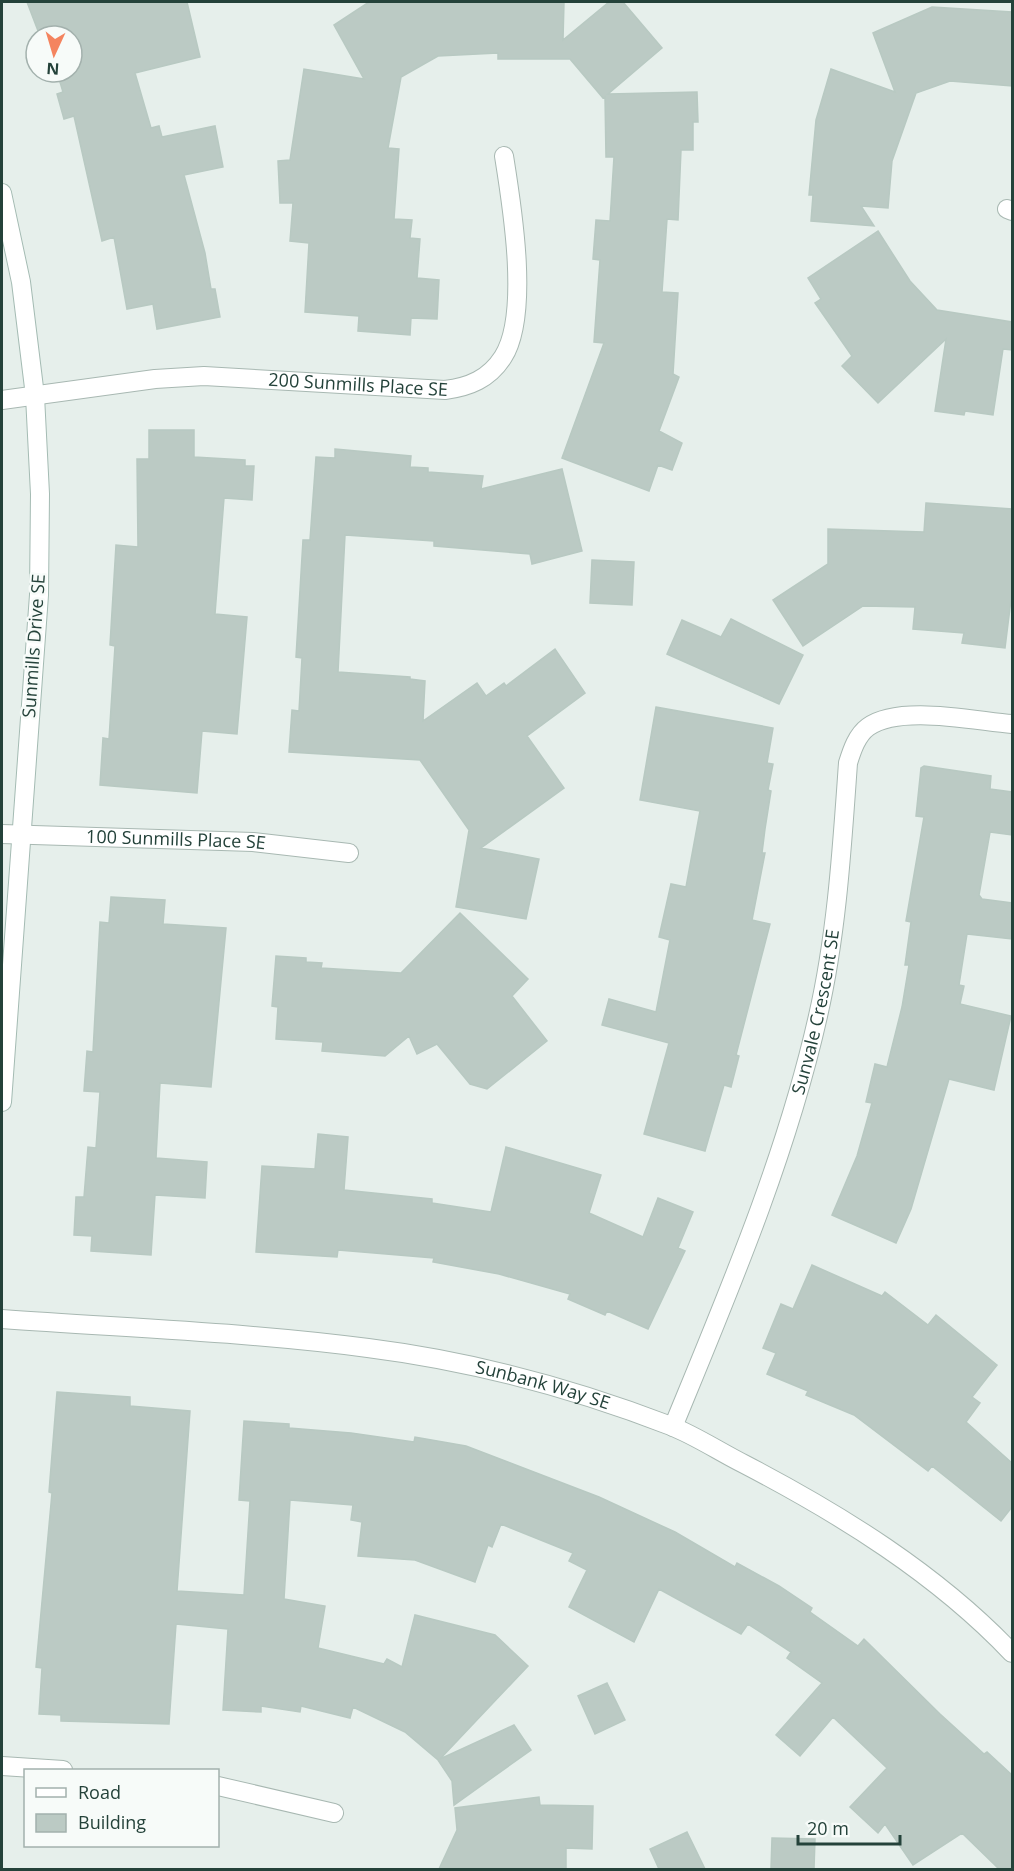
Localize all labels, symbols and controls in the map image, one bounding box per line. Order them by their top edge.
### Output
north arrow [24,24,84,84]
text: N [46,58,60,80]
street label: 200 Sunmills Place SE [268,367,449,401]
street label: Sunmills Drive SE [16,573,50,719]
street label: 100 Sunmills Place SE [86,824,267,854]
street label: Sunvale Crescent SE [785,928,844,1097]
street label: Sunbank Way SE [473,1354,613,1414]
legend [24,1769,219,1847]
text: Road [78,1780,121,1804]
scale bar [798,1808,900,1846]
text: Building [78,1810,146,1834]
text: 20 m [807,1816,849,1840]

